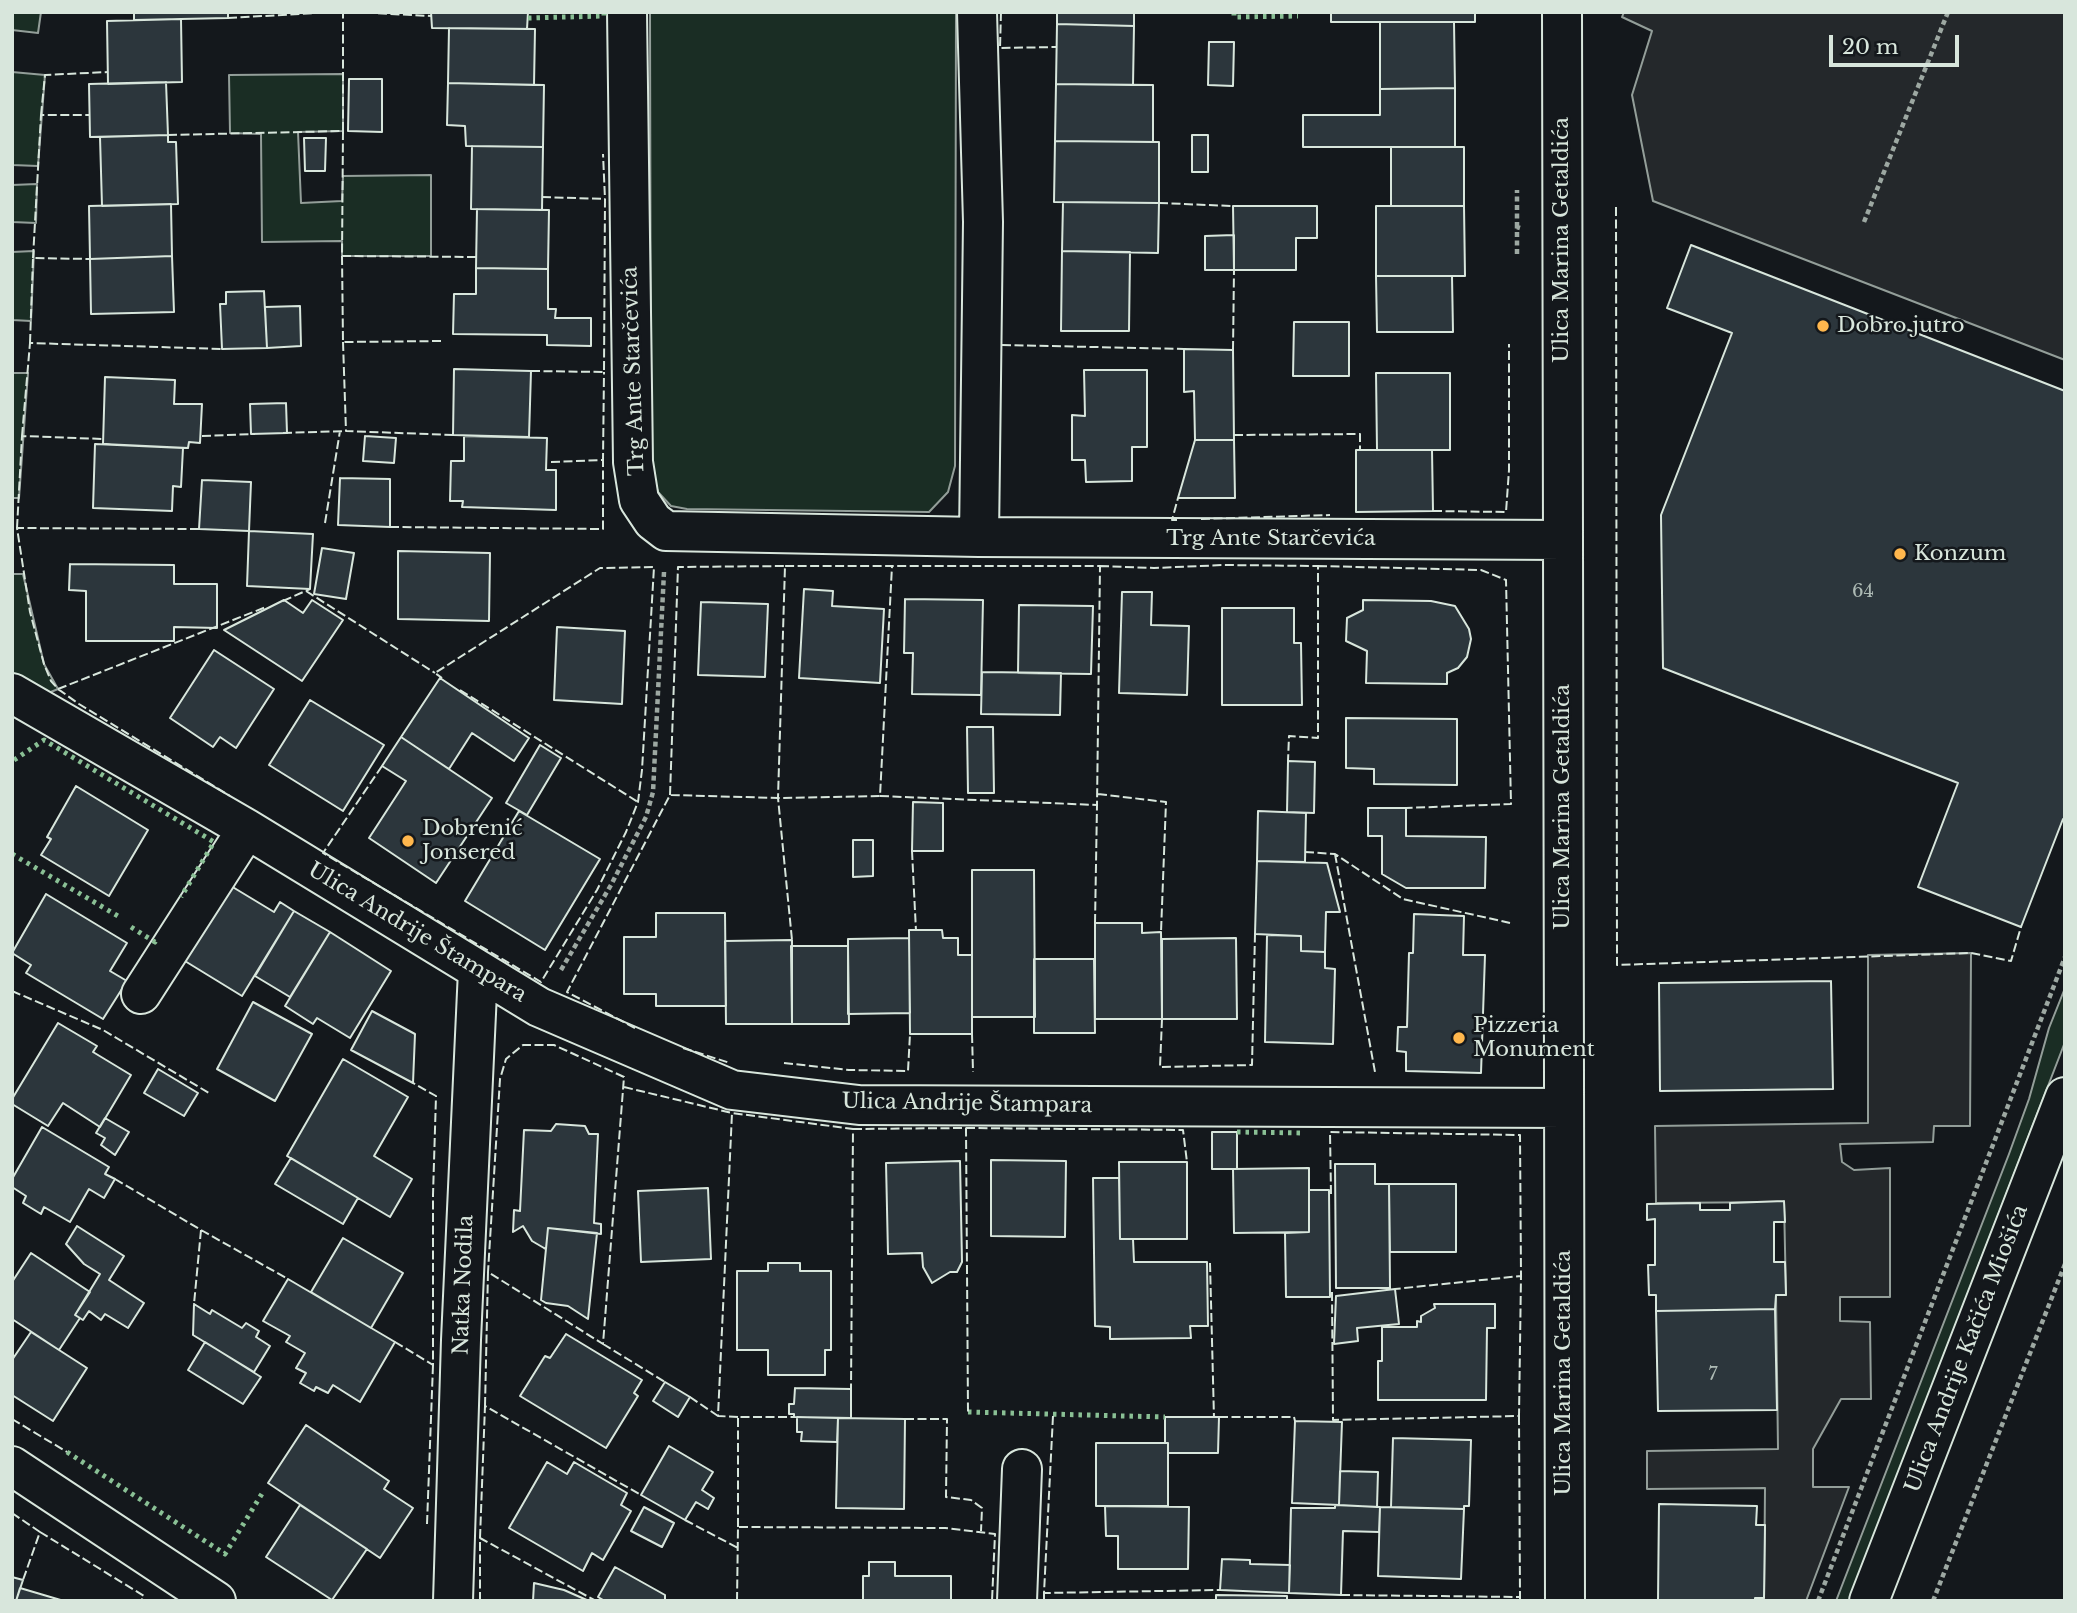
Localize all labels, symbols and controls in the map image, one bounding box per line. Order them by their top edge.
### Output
scale bar [1832,21,1962,65]
text: 20 m [1842,34,1899,60]
street label: Ulica Marina Getaldića [1549,117,1575,363]
street label: Trg Ante Starčevića [618,266,650,476]
place label: Dobro jutro [1837,313,1964,339]
marker: Dobro jutro [1815,318,1831,334]
street label: Trg Ante Starčevića [1166,526,1376,552]
place label: Konzum [1914,541,2006,567]
marker: Konzum [1892,546,1908,562]
house number: 64 [1852,581,1874,603]
street label: Ulica Marina Getaldića [1550,684,1576,930]
place label: Dobrenić Jonsered [422,816,523,866]
marker: Dobrenić Jonsered [400,833,416,849]
street label: Ulica Andrije Štampara [303,858,531,1008]
place label: Pizzeria Monument [1473,1013,1595,1063]
marker: Pizzeria Monument [1451,1030,1467,1046]
street label: Ulica Andrije Štampara [842,1089,1092,1119]
street label: Ulica Andrije Kačića Miošića [1900,1202,2034,1496]
street label: Natka Nodila [449,1215,479,1355]
street label: Ulica Marina Getaldića [1551,1250,1577,1496]
house number: 7 [1708,1364,1718,1386]

